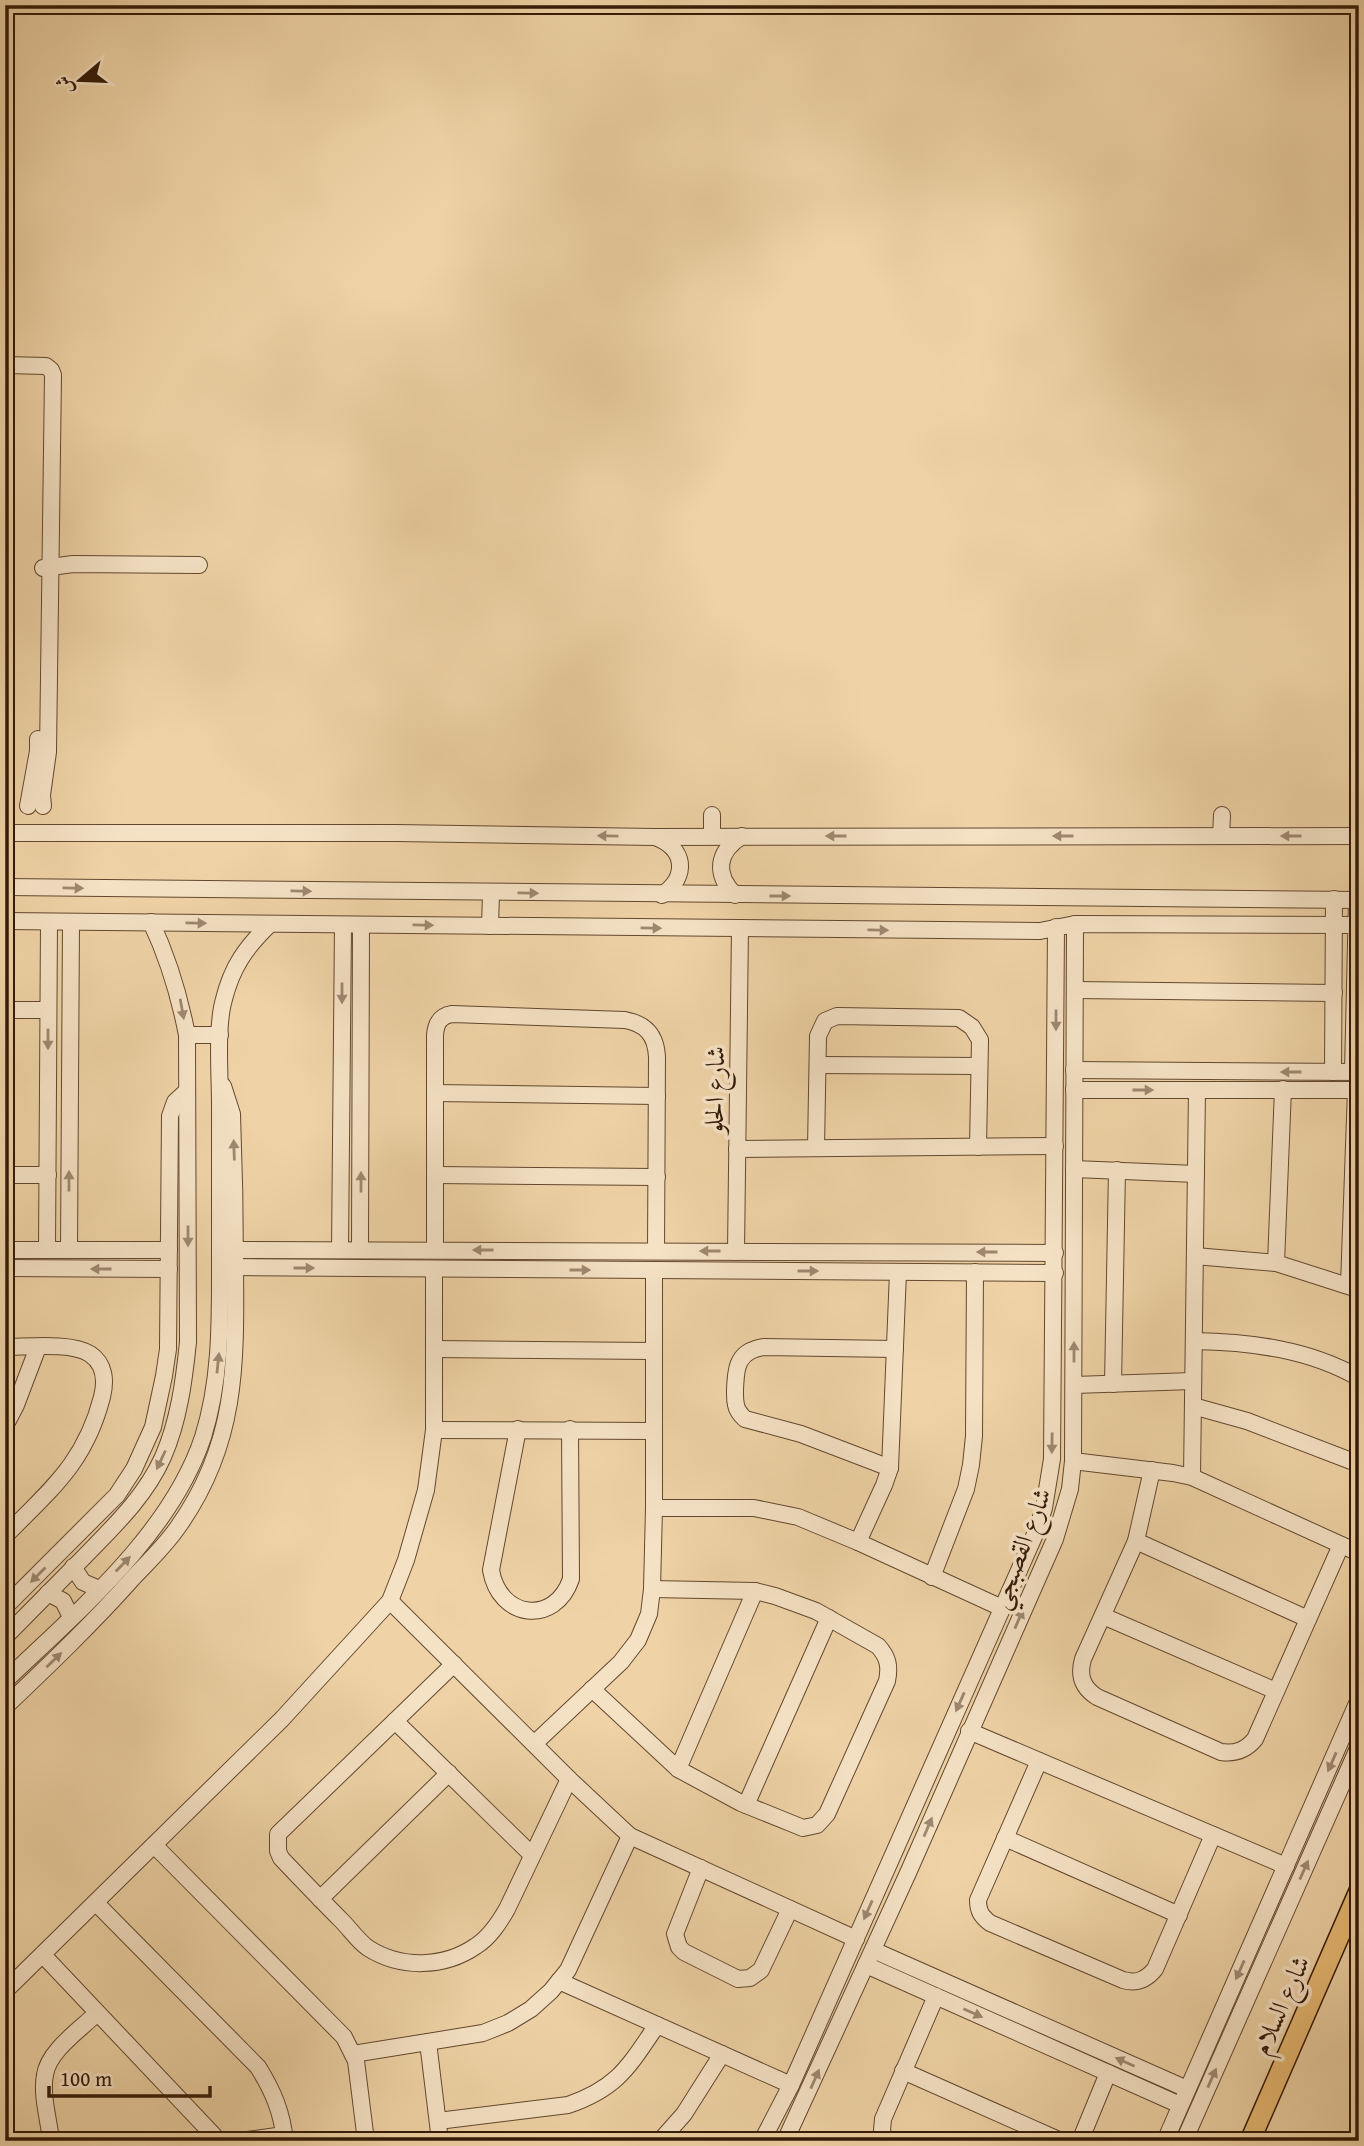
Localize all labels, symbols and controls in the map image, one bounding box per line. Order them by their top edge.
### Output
north arrow [46,46,116,116]
text: ش [48,72,80,99]
one-way arrow [597,830,619,842]
one-way arrow [824,830,846,842]
one-way arrow [1052,830,1074,842]
one-way arrow [1279,830,1301,842]
one-way arrow [63,882,85,894]
one-way arrow [290,885,312,896]
one-way arrow [518,887,540,899]
one-way arrow [770,890,792,902]
one-way arrow [185,917,207,929]
one-way arrow [413,919,435,931]
one-way arrow [640,922,662,933]
one-way arrow [868,924,890,936]
one-way arrow [336,982,348,1004]
one-way arrow [177,998,188,1020]
one-way arrow [1050,1009,1062,1031]
one-way arrow [42,1028,54,1050]
street label: شارع الحلو [694,1046,737,1137]
one-way arrow [1279,1066,1301,1078]
one-way arrow [1132,1084,1154,1096]
one-way arrow [228,1139,239,1161]
one-way arrow [63,1170,75,1192]
one-way arrow [355,1171,367,1193]
one-way arrow [182,1226,194,1248]
one-way arrow [471,1245,493,1256]
one-way arrow [699,1246,721,1257]
one-way arrow [975,1246,997,1258]
one-way arrow [293,1262,315,1274]
one-way arrow [90,1263,112,1275]
one-way arrow [569,1264,591,1276]
one-way arrow [797,1265,819,1277]
one-way arrow [1068,1341,1080,1363]
one-way arrow [212,1351,223,1373]
one-way arrow [1047,1433,1058,1455]
one-way arrow [155,1450,166,1470]
street label: شارع القصبجي [979,1482,1067,1616]
one-way arrow [114,1556,130,1573]
one-way arrow [29,1566,46,1583]
one-way arrow [1013,1609,1025,1629]
one-way arrow [45,1652,62,1668]
one-way arrow [954,1691,965,1712]
one-way arrow [1326,1751,1337,1772]
one-way arrow [922,1817,934,1837]
one-way arrow [1299,1860,1310,1881]
one-way arrow [862,1899,873,1920]
street label: شارع السلام [1241,1949,1323,2063]
one-way arrow [1234,1960,1246,1980]
one-way arrow [963,2007,983,2019]
scale bar [49,2055,210,2099]
one-way arrow [1115,2056,1135,2068]
text: 100 m [60,2063,112,2094]
one-way arrow [1207,2068,1218,2089]
one-way arrow [809,2069,821,2089]

